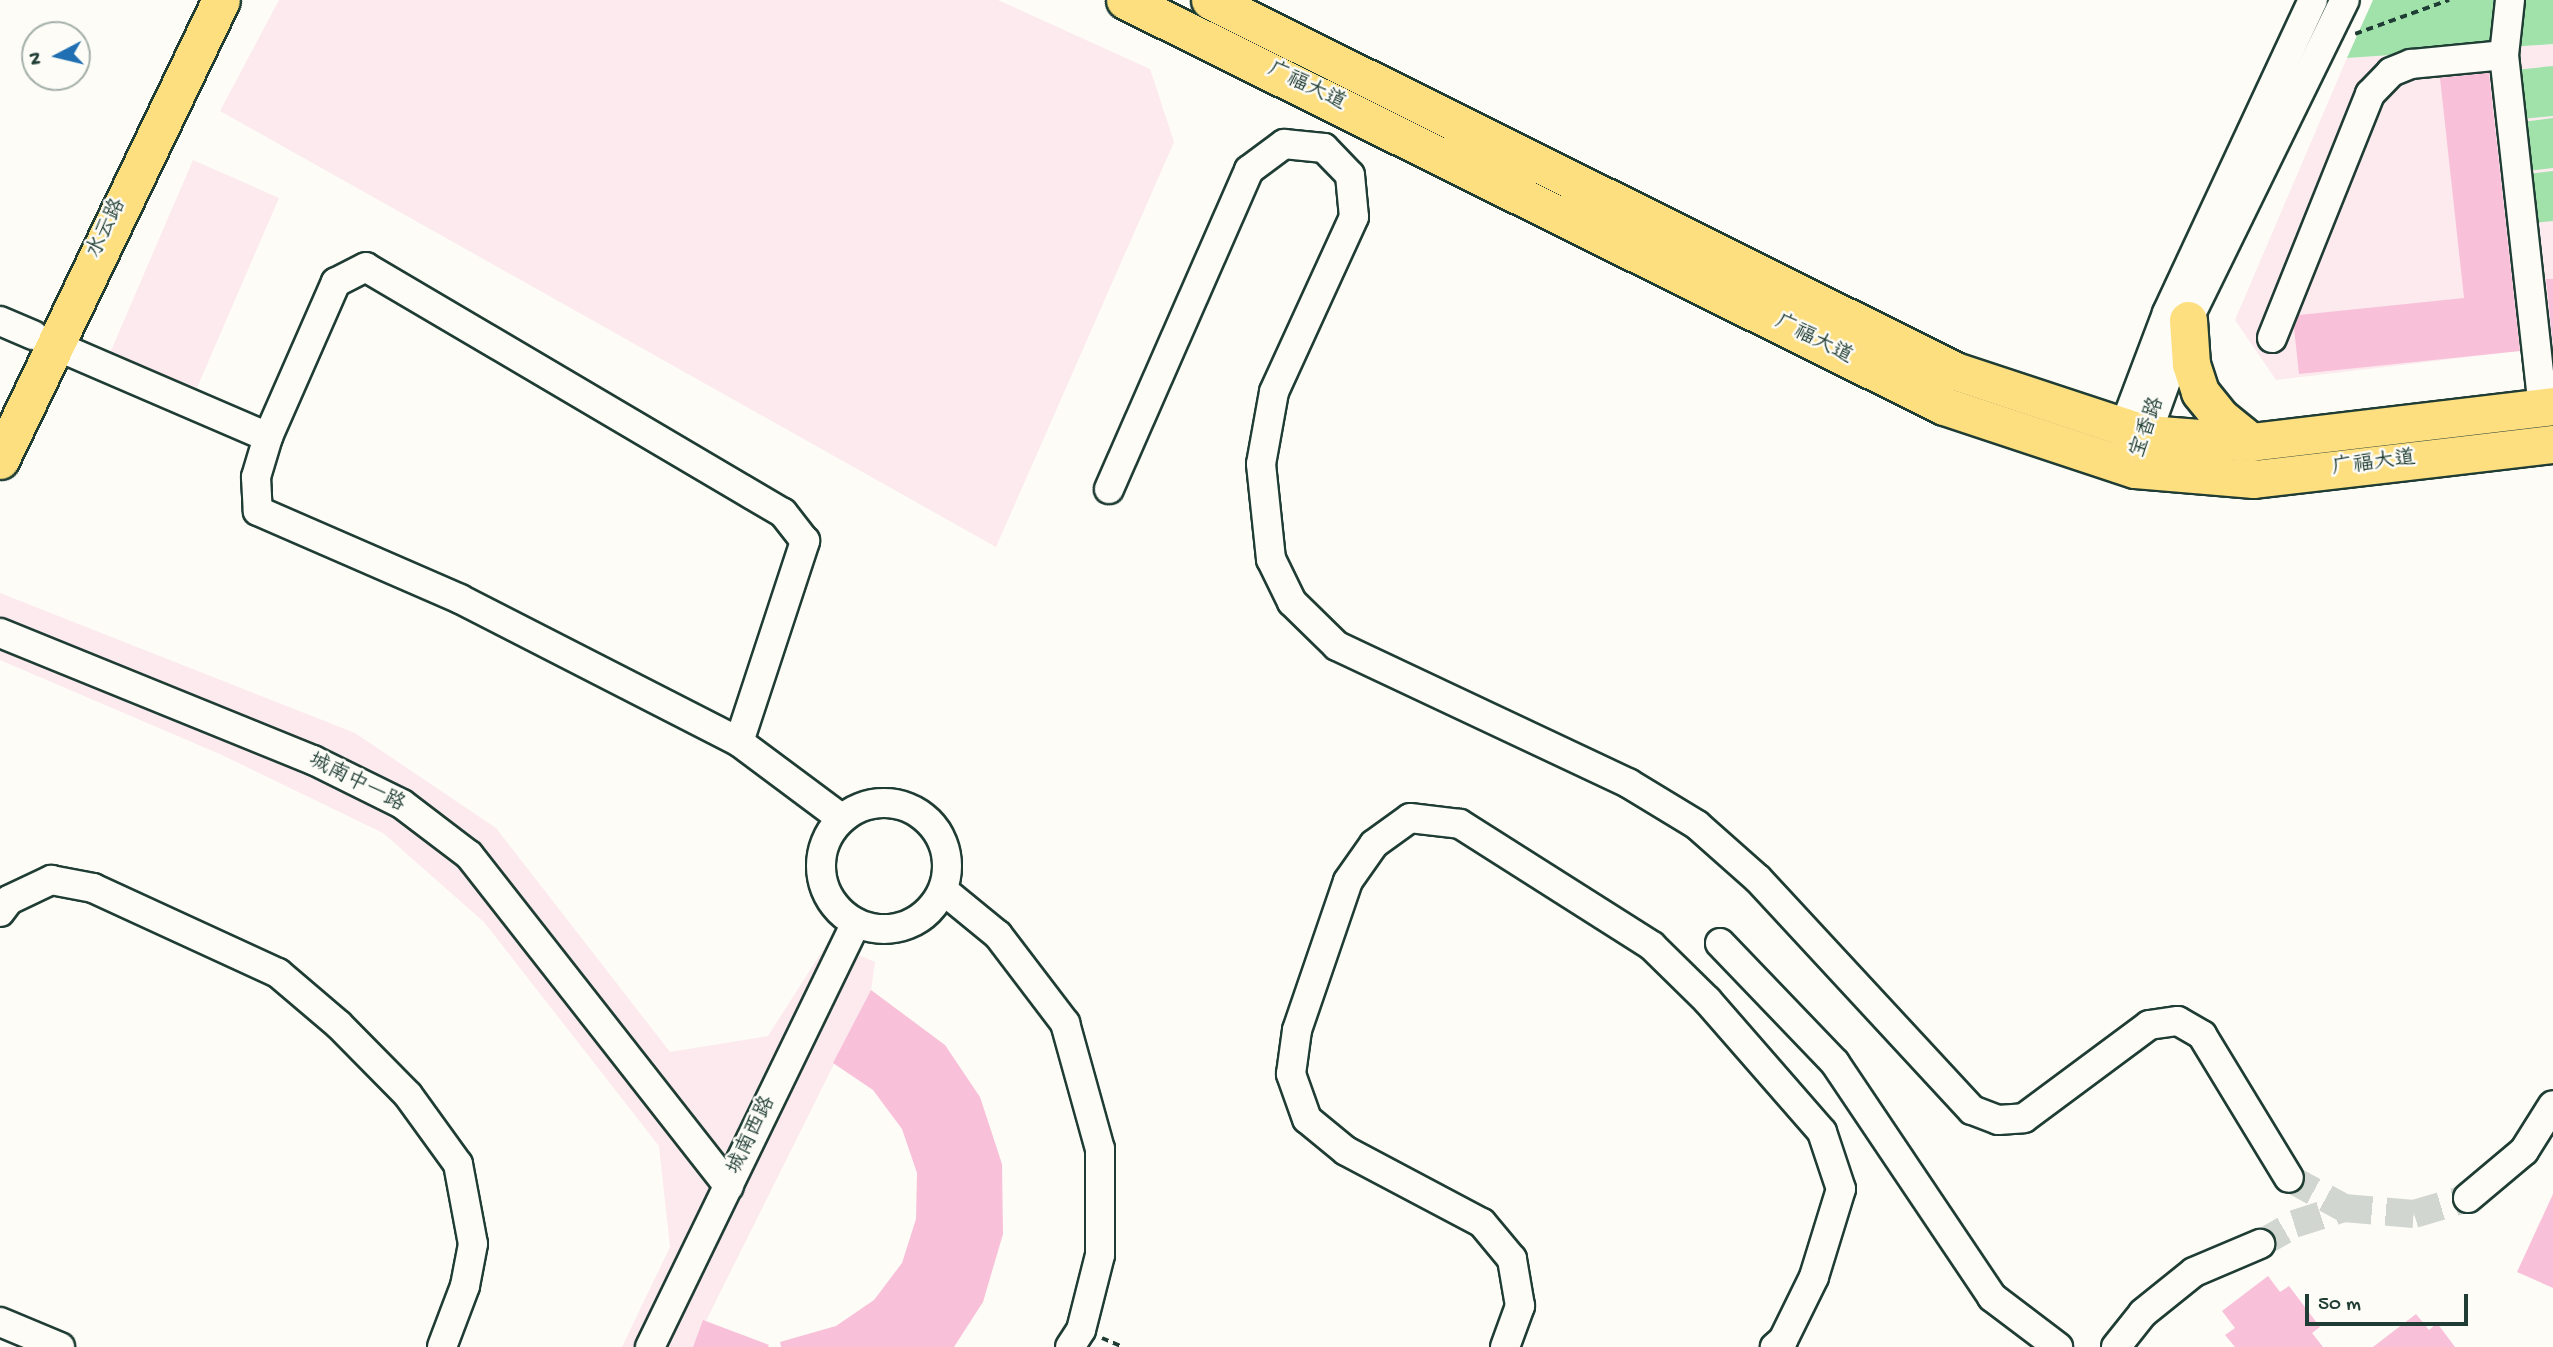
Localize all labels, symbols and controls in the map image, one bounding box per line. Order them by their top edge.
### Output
north arrow [21,21,91,91]
text: N [24,51,49,66]
street label: 广福大道 [1263,58,1349,118]
street label: 水云路 [83,195,133,263]
street label: 广福大道 [1770,311,1856,371]
street label: 宝香路 [2126,394,2172,462]
street label: 广福大道 [2331,447,2417,483]
street label: 城南中一路 [304,749,408,819]
street label: 城南西路 [723,1093,783,1179]
scale bar [2308,1280,2471,1324]
text: 50 m [2318,1293,2361,1318]

